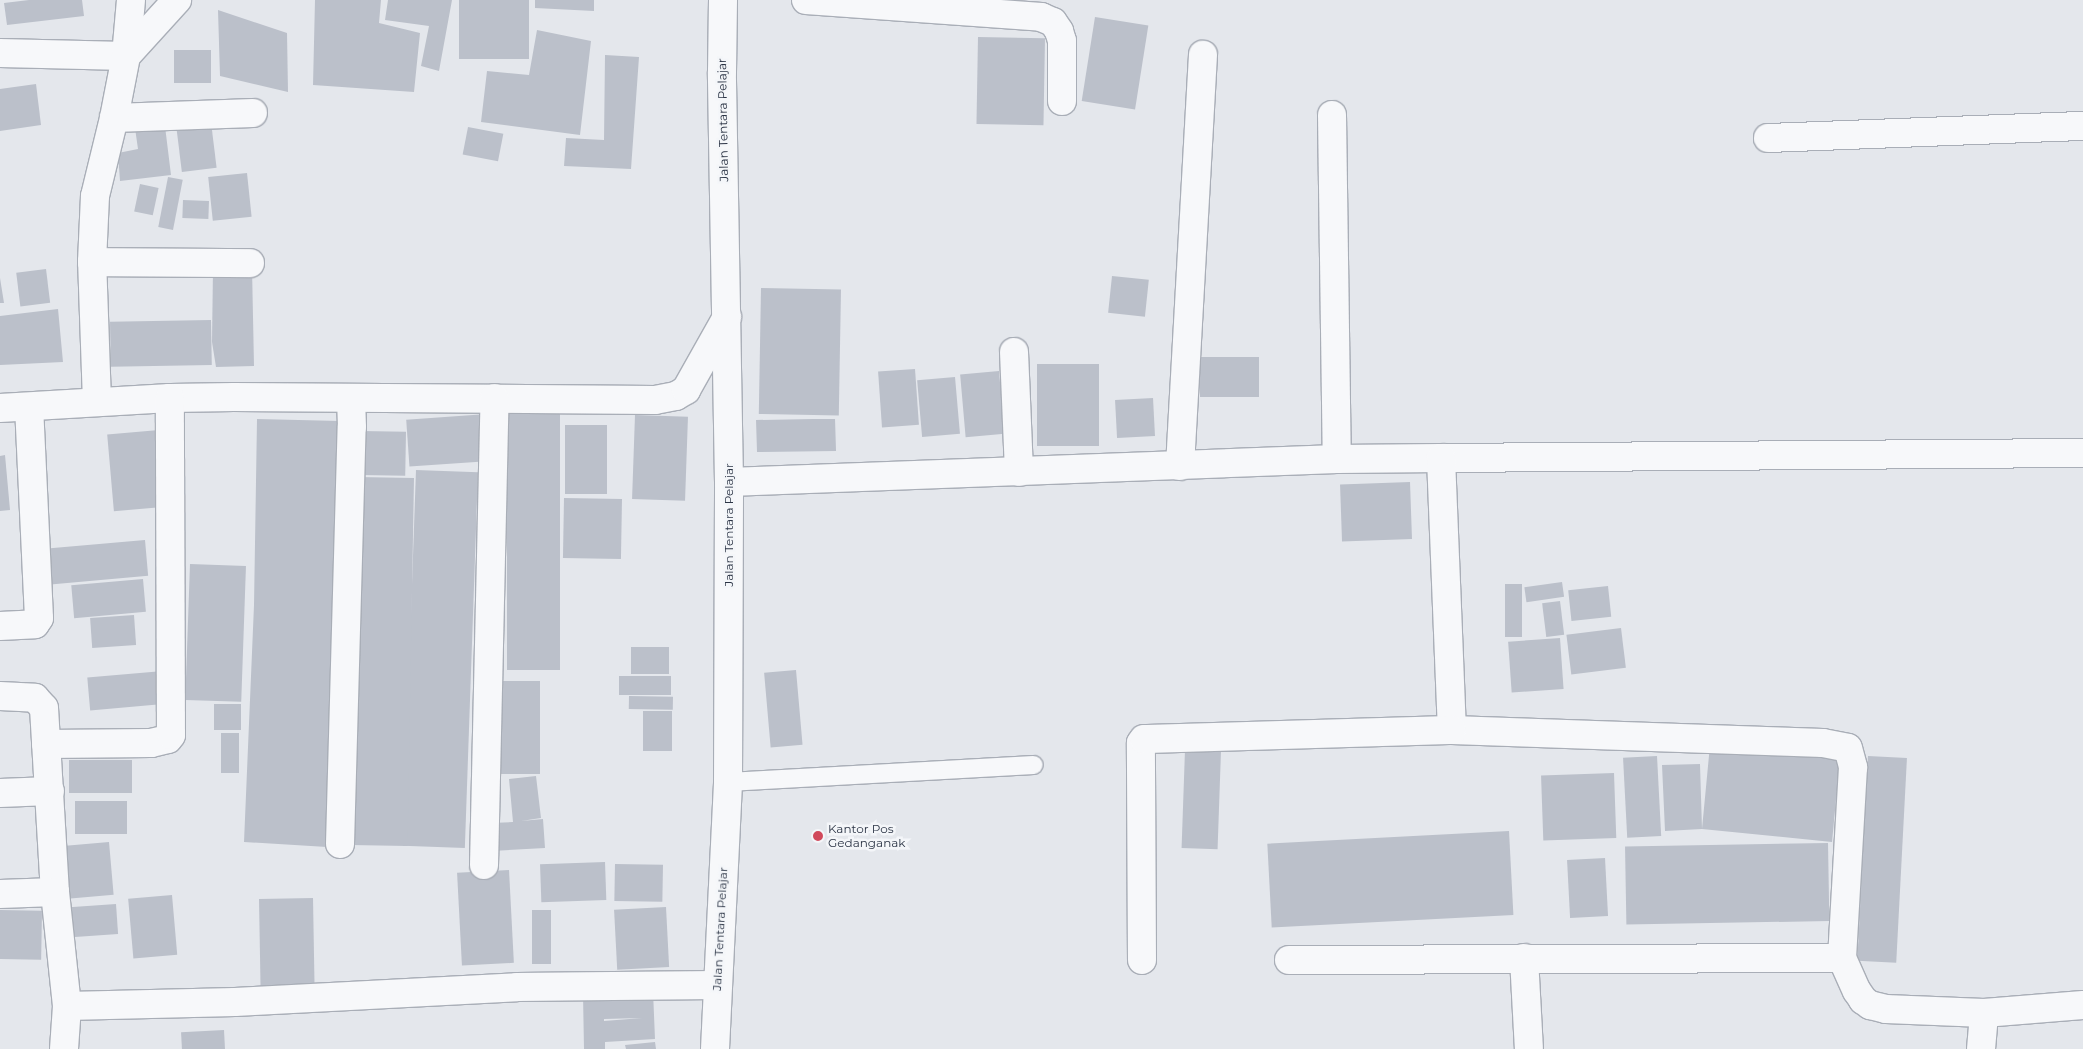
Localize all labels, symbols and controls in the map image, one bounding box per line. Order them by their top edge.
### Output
street label: Jalan Tentara Pelajar [715,58,731,182]
street label: Jalan Tentara Pelajar [722,463,736,587]
place label: Kantor Pos Gedanganak [828,822,906,850]
marker: Kantor Pos Gedanganak [812,830,824,842]
street label: Jalan Tentara Pelajar [710,867,730,991]

